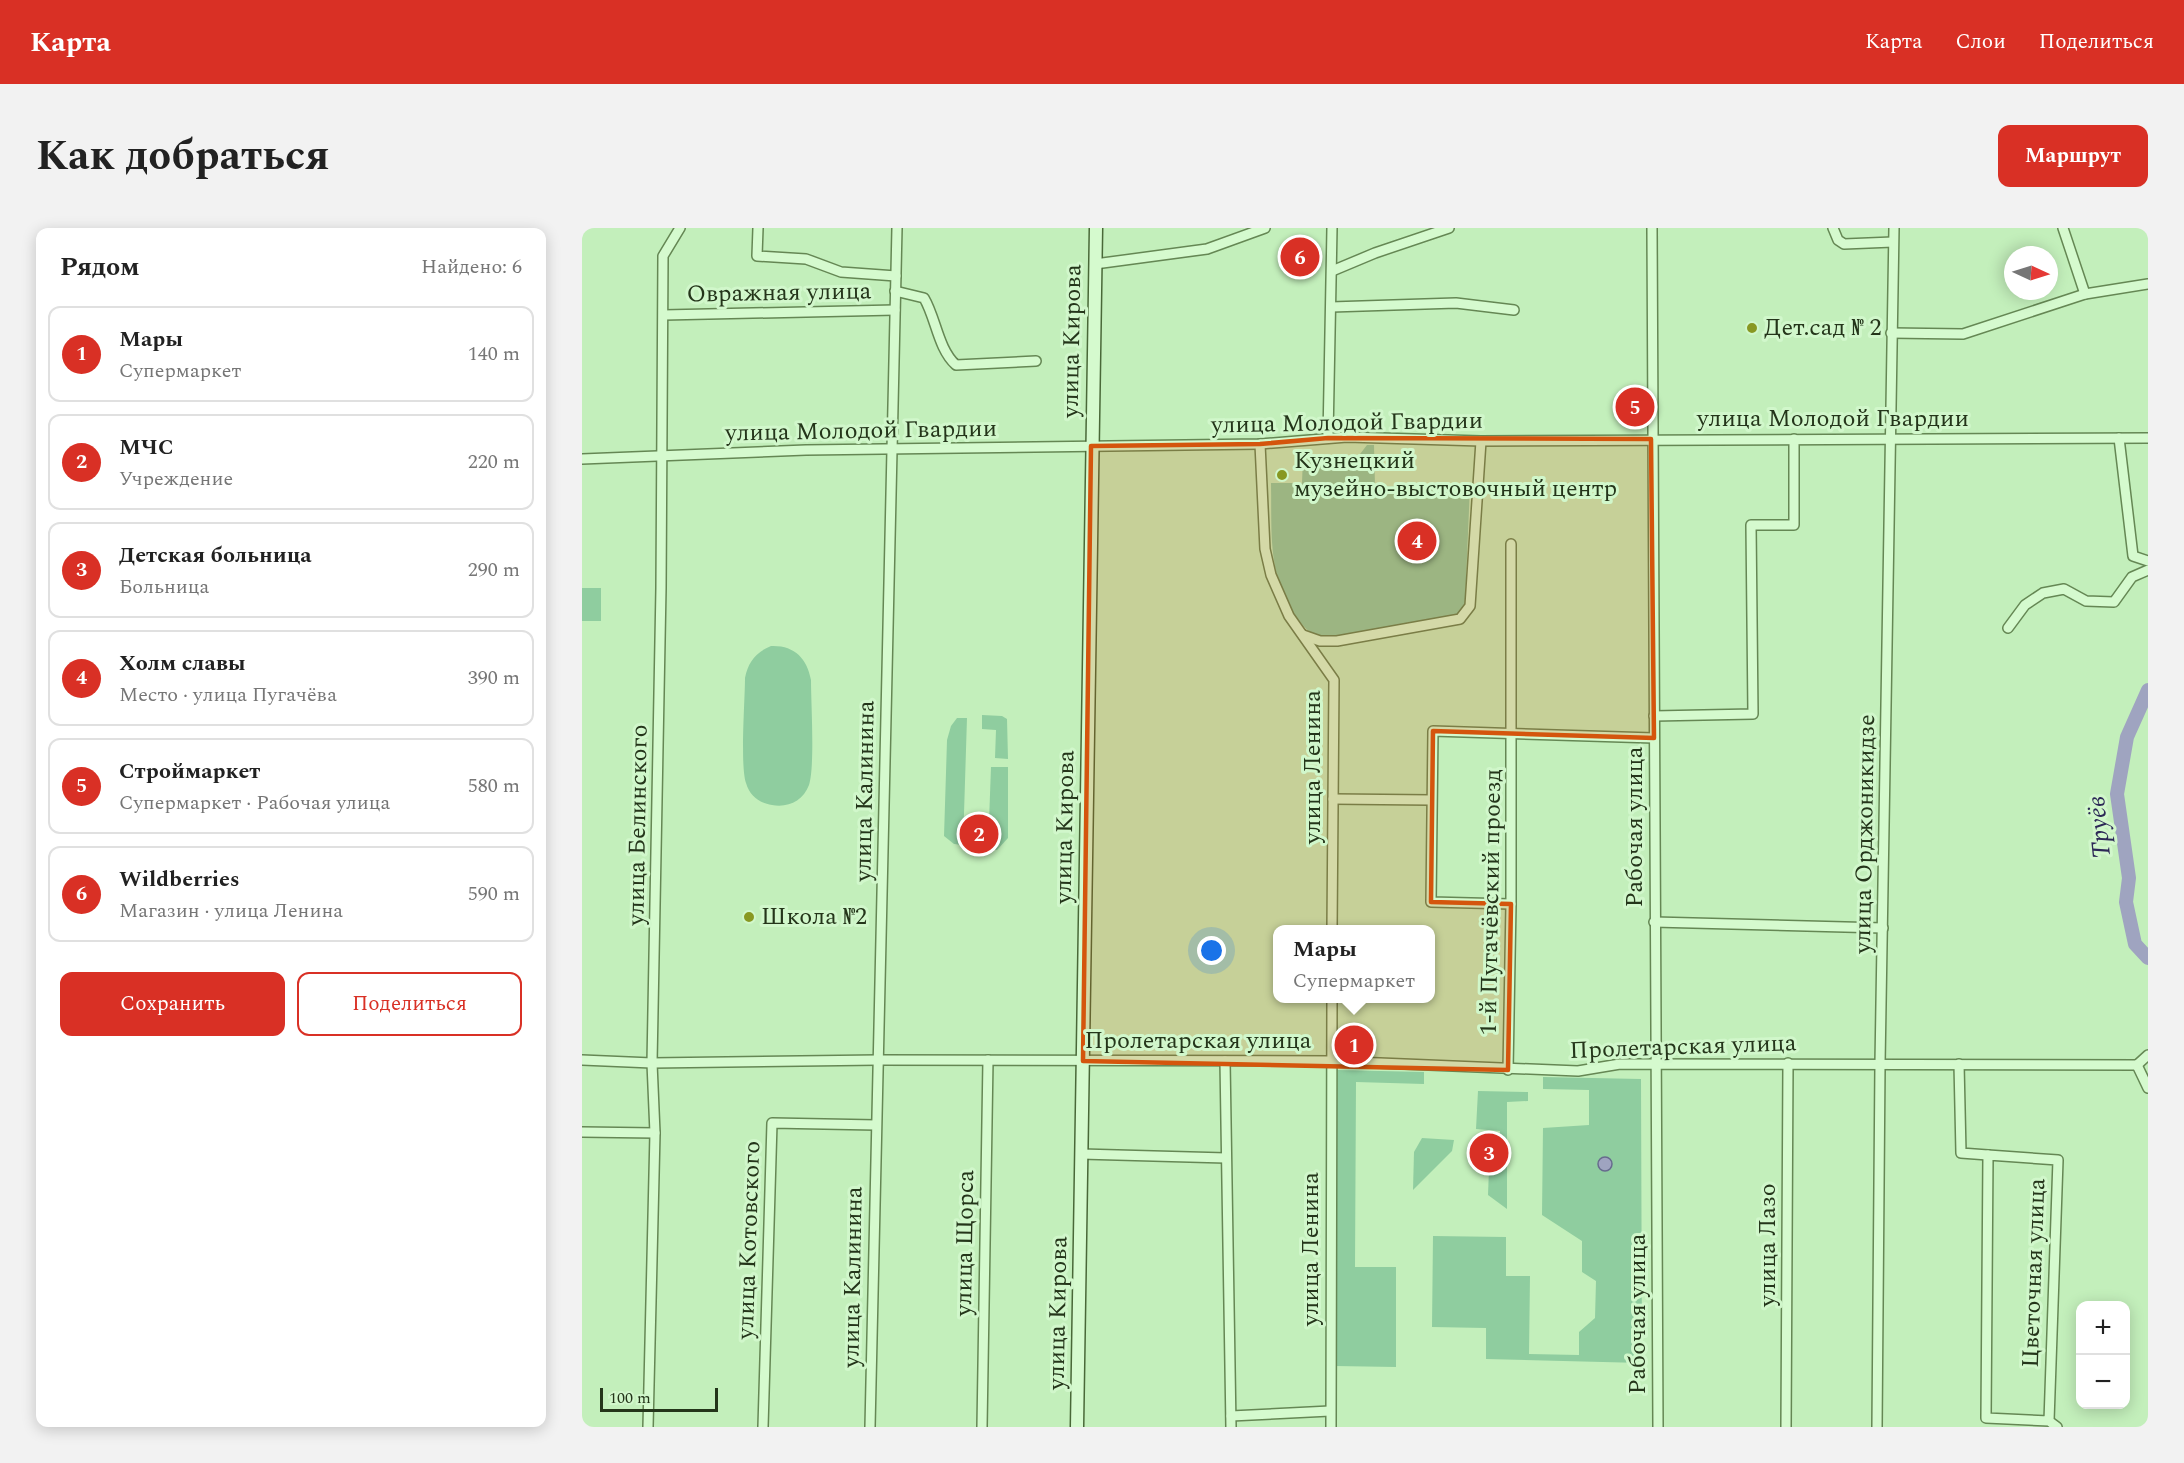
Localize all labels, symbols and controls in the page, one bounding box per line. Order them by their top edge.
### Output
text: Карта [30,21,111,64]
text: Карта [1865,26,1922,58]
text: Слои [1955,26,2006,58]
text: Поделиться [2039,26,2154,58]
text: Как добраться [36,125,330,188]
button: Маршрут [1998,125,2148,187]
pin: 6 [1280,234,1320,279]
north arrow [2004,246,2058,300]
text: Рядом [60,247,140,287]
text: Найдено: 6 [421,252,522,282]
street label: улица Кирова [1053,264,1091,419]
street label: Овражная улица [686,273,872,313]
place label: Дет.сад № 2 [1764,310,1881,346]
marker: Дет.сад № 2 [1745,321,1759,335]
text: Мары [119,323,183,356]
text: 1 [76,339,87,369]
text: 140 m [468,339,520,369]
text: Супермаркет [119,356,241,386]
pin: 5 [1616,384,1654,429]
street label: улица Молодой Гвардии [1696,401,1969,437]
street label: улица Молодой Гвардии [1210,403,1483,443]
street label: улица Молодой Гвардии [724,411,997,451]
text: МЧС [119,431,174,464]
place label: Кузнецкий музейно-выстовочный центр [1294,443,1617,507]
text: 2 [76,447,87,477]
text: 220 m [468,447,520,477]
text: Учреждение [119,464,233,494]
marker: Кузнецкий музейно-выстовочный центр [1275,468,1289,482]
pin: 4 [1398,518,1436,564]
text: Детская больница [119,539,312,572]
text: 3 [76,555,87,585]
text: 290 m [468,555,520,585]
text: Больница [119,572,209,602]
text: Холм славы [119,647,246,680]
text: 4 [76,663,87,693]
text: 390 m [468,663,520,693]
text: Место · улица Пугачёва [119,680,337,710]
street label: улица Ленина [1295,690,1331,845]
street label: улица Калинина [845,700,885,883]
street label: улица Орджоникидзе [1845,714,1885,955]
street label: улица Белинского [618,724,658,927]
street label: Рабочая улица [1617,746,1653,907]
street label: улица Кирова [1046,750,1084,905]
text: Строймаркет [119,755,260,788]
street label: 1-й Пугачёвский проезд [1471,768,1511,1036]
text: 5 [76,771,87,801]
text: 580 m [468,771,520,801]
text: Супермаркет · Рабочая улица [119,788,390,818]
water label: Труёв [2076,793,2122,861]
pin: 2 [960,812,998,856]
text: Wildberries [119,863,240,896]
text: 6 [76,879,87,909]
text: 590 m [468,879,520,909]
text: Магазин · улица Ленина [119,896,343,926]
place label: Школа №2 [761,899,867,935]
marker: Школа №2 [742,910,756,924]
popup [1273,925,1435,1003]
text: Мары [1293,933,1357,966]
your location [1197,936,1226,965]
text: Супермаркет [1293,966,1415,996]
button: Сохранить [60,972,285,1036]
button: Поделиться [297,972,522,1036]
pin: 1 [1334,1022,1374,1068]
street label: Пролетарская улица [1085,1023,1312,1059]
street label: Пролетарская улица [1569,1025,1797,1069]
pin: 3 [1470,1130,1508,1176]
street label: улица Котовского [728,1140,770,1341]
street label: улица Щорса [946,1169,984,1317]
street label: улица Ленина [1293,1172,1329,1327]
street label: Цветочная улица [2013,1177,2055,1368]
street label: улица Лазо [1750,1183,1786,1308]
street label: улица Калинина [833,1186,873,1369]
street label: Рабочая улица [1620,1233,1656,1394]
street label: улица Кирова [1039,1236,1077,1391]
map controls [2076,1301,2130,1409]
button: + [2076,1301,2130,1355]
button: − [2076,1355,2130,1409]
scale bar [600,1385,718,1412]
text: 100 m [609,1386,651,1410]

